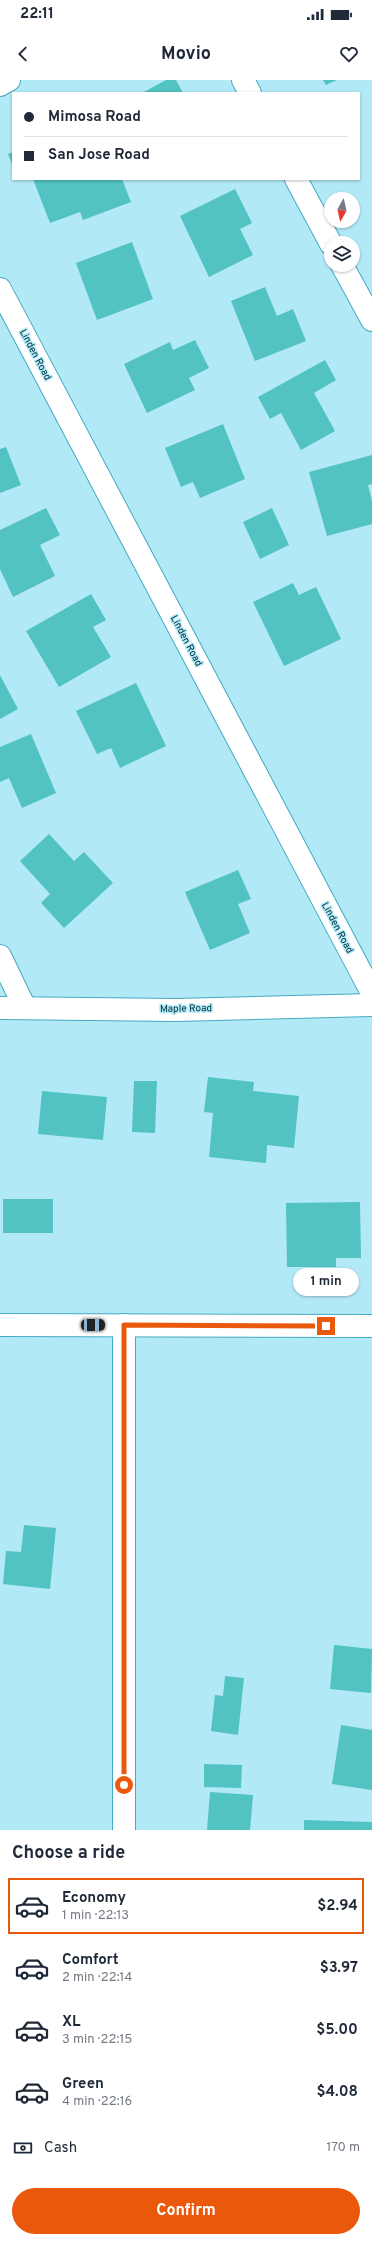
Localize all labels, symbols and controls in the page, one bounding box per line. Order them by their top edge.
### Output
text: 22:11 [20,5,54,24]
icon: back [12,43,34,65]
text: Movio [161,43,211,66]
icon: heart [338,43,360,65]
text: Mimosa Road [48,108,141,127]
text: San Jose Road [48,146,150,165]
north arrow [324,192,360,228]
map controls [324,192,360,272]
button: layers [324,236,360,272]
street label: Linden Road [16,327,54,383]
street label: Linden Road [167,613,205,669]
street label: Linden Road [318,900,356,956]
street label: Maple Road [160,1002,212,1016]
callout: 1 min [293,1268,359,1296]
text: 1 min [310,1274,342,1290]
route end [317,1317,335,1335]
car [81,1319,105,1331]
route start [115,1776,133,1794]
text: Choose a ride [12,1842,125,1865]
icon: car [14,1888,50,1924]
text: Economy [62,1889,126,1908]
text: $2.94 [317,1897,358,1916]
text: 1 min · 22:13 [62,1908,129,1924]
icon: car [14,1950,50,1986]
text: Comfort [62,1951,119,1970]
text: $3.97 [320,1959,358,1978]
text: 2 min · 22:14 [62,1970,132,1986]
icon: car [14,2012,50,2048]
text: XL [62,2013,80,2032]
text: $5.00 [316,2021,358,2040]
text: 3 min · 22:15 [62,2032,132,2048]
icon: car [14,2074,50,2110]
text: Green [62,2075,104,2094]
text: $4.08 [316,2083,358,2102]
text: 4 min · 22:16 [62,2094,132,2110]
icon: cash [12,2137,34,2159]
text: Cash [44,2139,77,2158]
text: 170 m [326,2140,360,2156]
button: Confirm [12,2188,360,2234]

